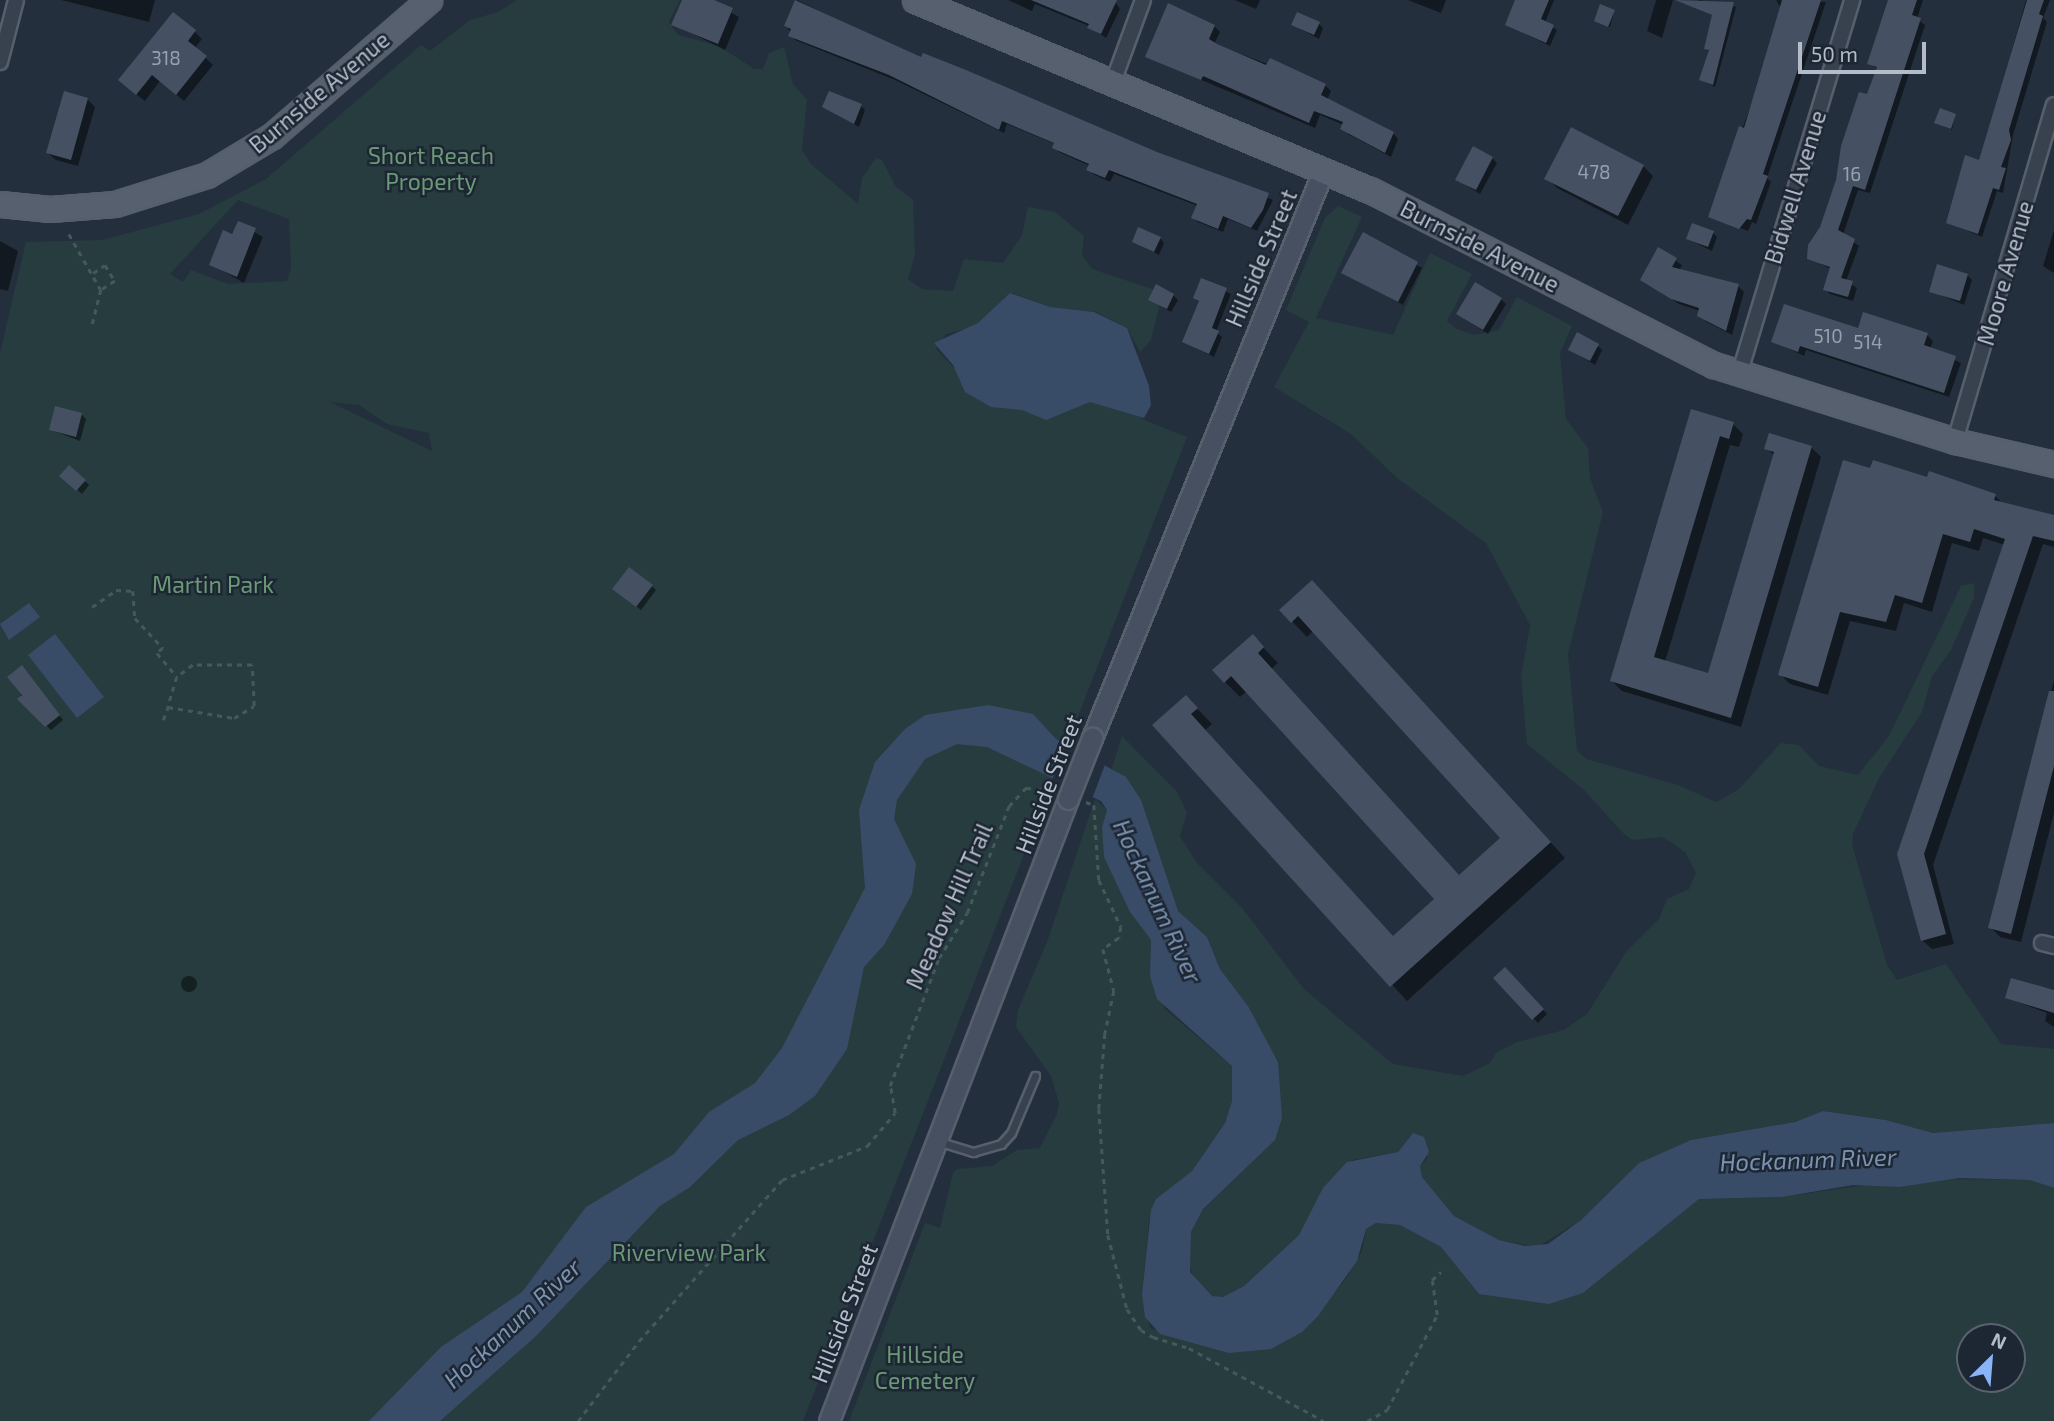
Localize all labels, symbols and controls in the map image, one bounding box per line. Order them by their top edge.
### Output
street label: Burnside Avenue [243,25,395,159]
scale bar [1802,28,1930,72]
text: 50 m [1811,41,1858,66]
house number: 318 [151,47,181,69]
street label: Bidwell Avenue [1758,106,1832,268]
park label: Short Reach Property [368,141,494,195]
house number: 478 [1578,161,1610,183]
house number: 16 [1843,163,1861,185]
street label: Hillside Street [1220,185,1302,331]
street label: Burnside Avenue [1396,194,1564,298]
street label: Moore Avenue [1971,197,2039,349]
house number: 510 [1813,325,1843,347]
house number: 514 [1853,331,1883,353]
park label: Martin Park [152,570,274,598]
street label: Hillside Street [1009,711,1087,857]
water label: Hockanum River [1108,815,1208,987]
street label: Meadow Hill Trail [900,818,998,994]
water label: Hockanum River [1719,1142,1897,1176]
park label: Riverview Park [612,1238,766,1266]
street label: Hillside Street [805,1240,883,1386]
water label: Hockanum River [437,1252,587,1394]
north arrow [1956,1323,2026,1393]
text: N [1988,1327,2010,1354]
park label: Hillside Cemetery [875,1340,975,1394]

